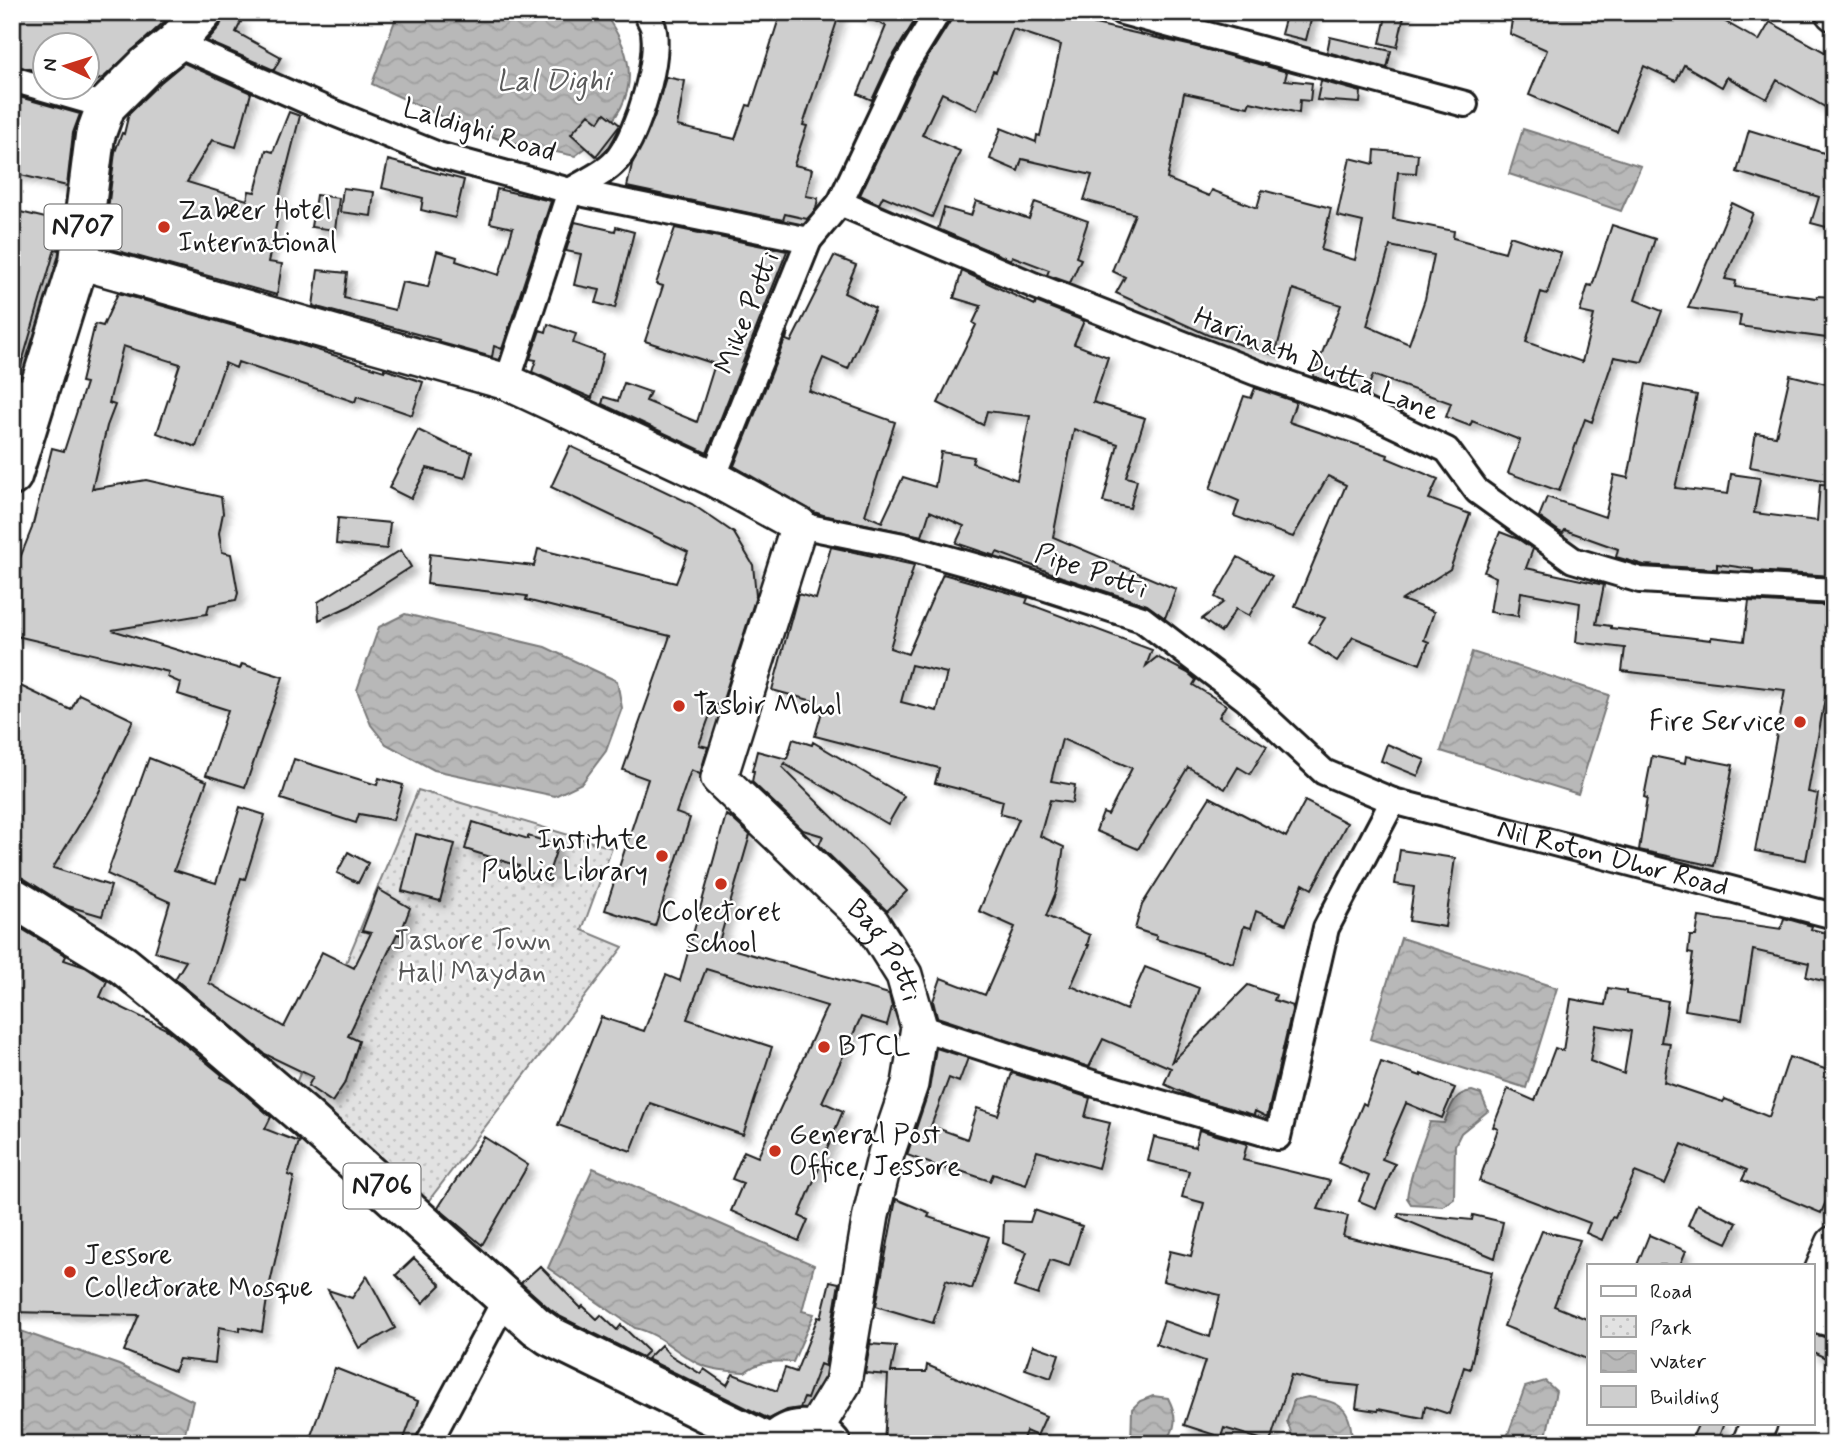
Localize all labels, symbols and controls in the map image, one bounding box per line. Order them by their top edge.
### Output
north arrow [32,32,102,102]
text: N [38,58,63,72]
water label: Lal Dighi [496,62,614,102]
street label: Laldighi Road [398,90,560,172]
place label: Zabeer Hotel International [178,193,337,262]
road number: N707 [44,204,122,250]
marker: Zabeer Hotel International [156,219,172,235]
street label: Mike Potti [707,246,789,380]
street label: Harinath Dutta Lane [1188,299,1444,431]
street label: Pipe Potti [1030,535,1152,609]
place label: Tasbir Mohol [693,688,842,725]
marker: Tasbir Mohol [671,698,687,714]
place label: Fire Service [1649,704,1786,741]
marker: Fire Service [1792,714,1808,730]
street label: Nil Roton Dhor Road [1493,810,1732,906]
place label: Institute Public Library [481,822,648,891]
marker: Institute Public Library [654,848,670,864]
marker: Colectoret School [713,876,729,892]
street label: Bag Potti [838,891,929,1006]
place label: Colectoret School [661,894,781,963]
park label: Jashore Town Hall Maydan [393,923,551,992]
place label: BTCL [838,1029,911,1066]
marker: BTCL [816,1039,832,1055]
place label: General Post Office, Jessore [789,1117,961,1186]
marker: General Post Office, Jessore [767,1143,783,1159]
road number: N706 [344,1163,420,1208]
place label: Jessore Collectorate Mosque [84,1238,313,1307]
marker: Jessore Collectorate Mosque [62,1264,78,1280]
legend [1587,1264,1814,1424]
text: Road [1650,1278,1692,1306]
text: Park [1650,1314,1692,1342]
text: Water [1650,1348,1706,1376]
text: Building [1650,1384,1720,1414]

